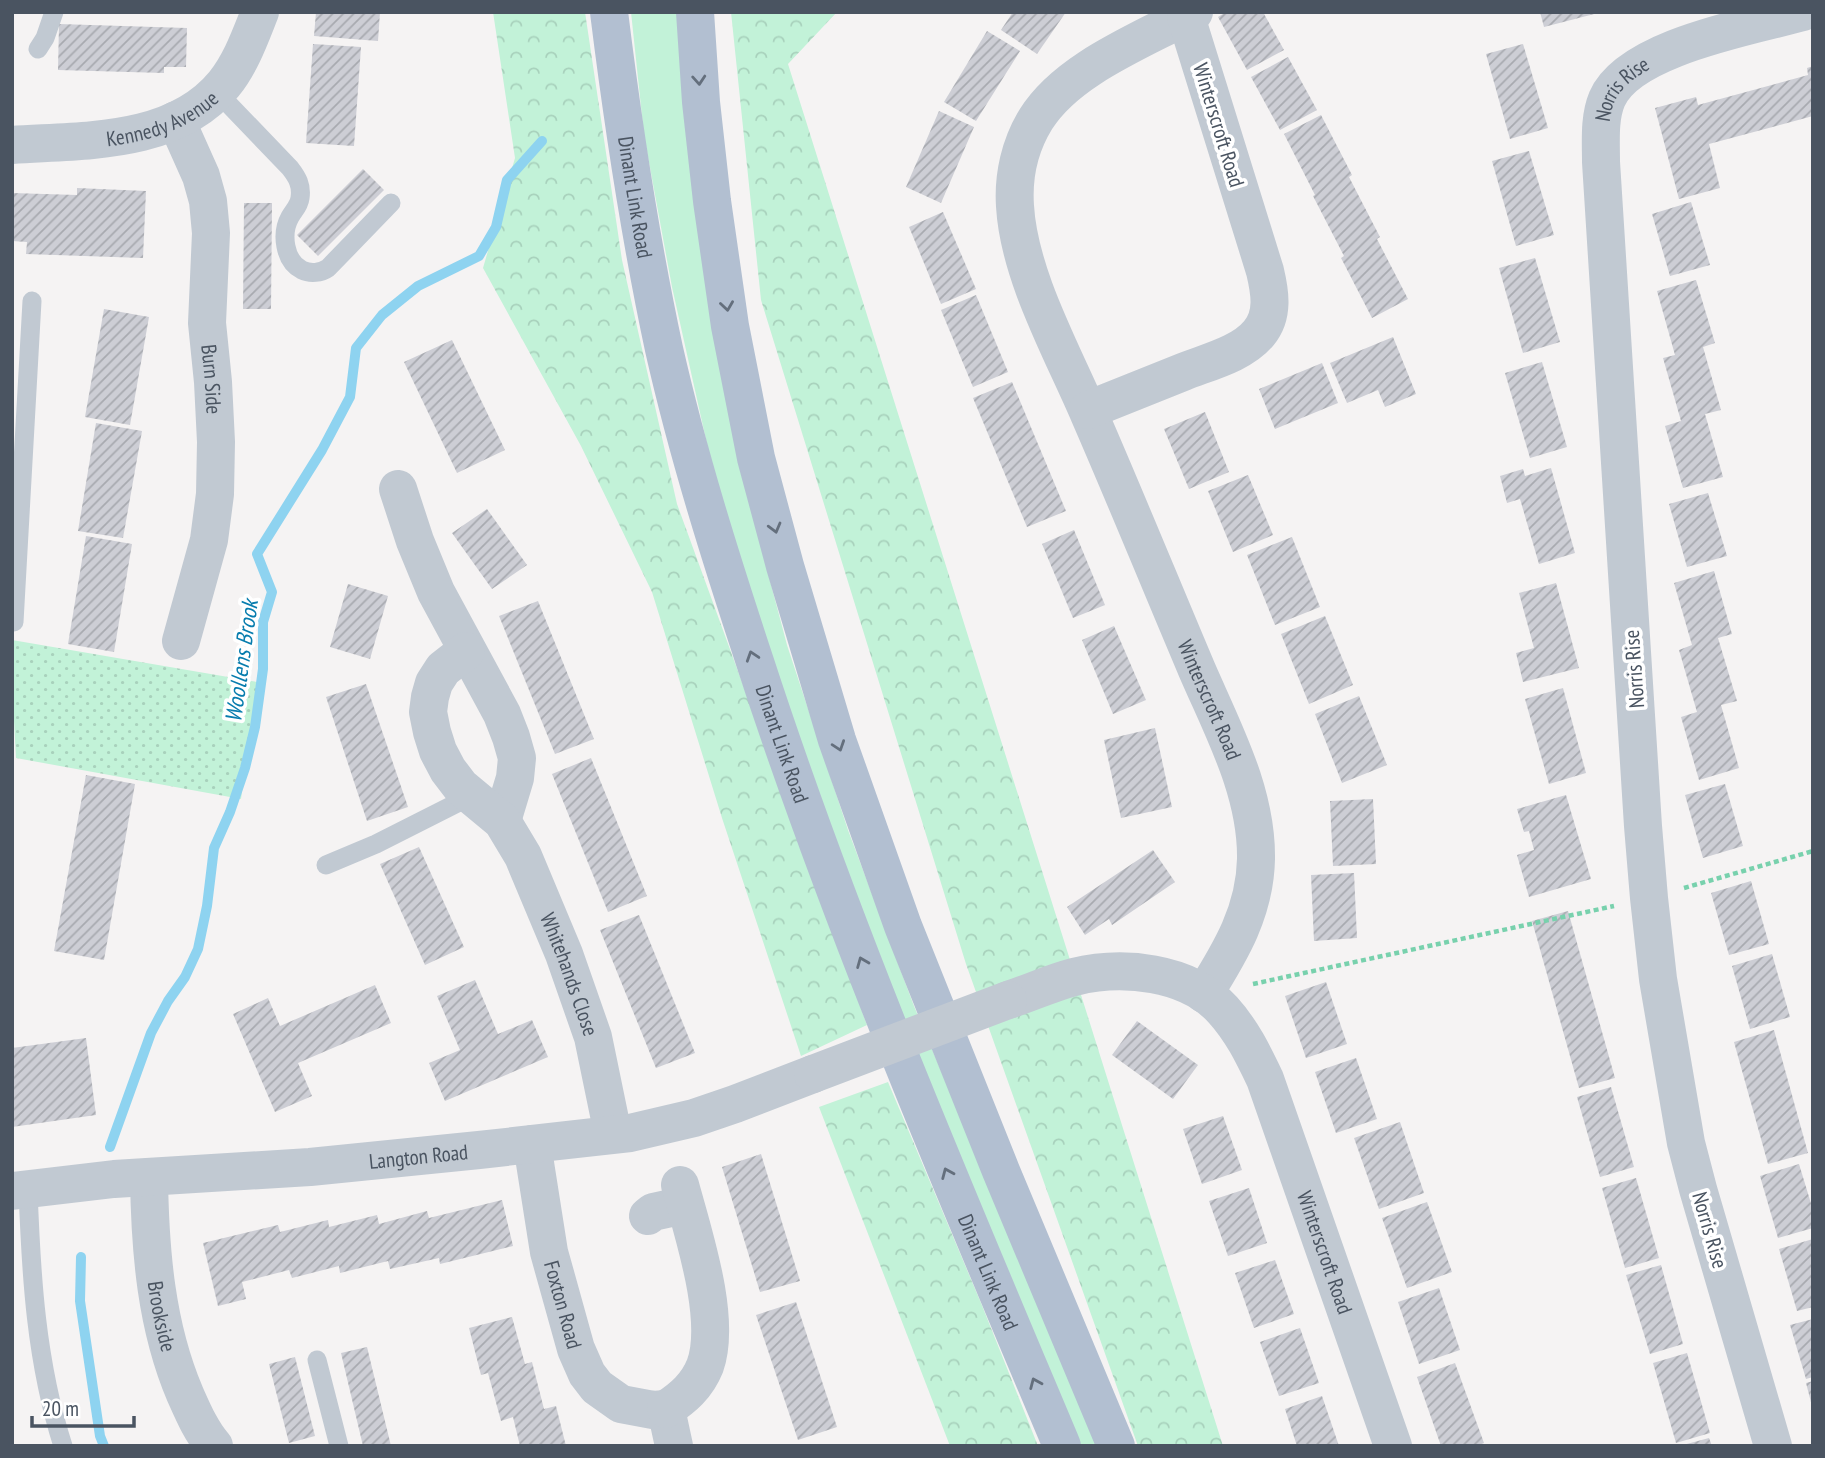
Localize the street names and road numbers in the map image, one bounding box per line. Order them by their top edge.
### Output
street label: Norris Rise [1588,50,1654,123]
street label: Winterscroft Road [1187,60,1251,190]
street label: Kennedy Avenue [105,84,224,152]
street label: Dinant Link Road [613,134,659,260]
street label: Burn Side [196,343,228,415]
street label: Norris Rise [1618,629,1650,709]
street label: Winterscroft Road [1172,635,1248,763]
street label: Dinant Link Road [750,681,816,806]
street label: Whitehands Close [535,909,605,1039]
street label: Langton Road [368,1138,469,1175]
street label: Winterscroft Road [1292,1187,1359,1317]
street label: Norris Rise [1686,1189,1734,1271]
street label: Dinant Link Road [953,1210,1025,1334]
street label: Foxton Road [539,1258,589,1352]
street label: Brookside [142,1279,183,1355]

